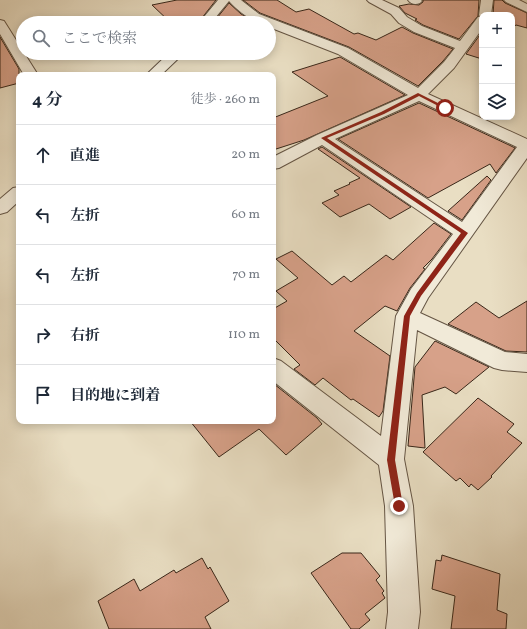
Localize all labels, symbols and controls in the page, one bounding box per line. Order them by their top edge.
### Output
map controls [479,12,515,120]
button: + [479,12,515,48]
search box [16,16,276,60]
icon: search [30,27,52,49]
text: ここで検索 [62,29,137,50]
button: − [479,48,515,84]
button: layers [479,84,515,120]
text: 4 分 [32,89,63,112]
text: 徒歩 · 260 m [191,91,260,109]
route start [436,99,454,117]
icon: ahead [32,144,54,166]
text: 直進 [70,146,100,167]
text: 20 m [231,146,260,164]
icon: left [32,204,54,226]
text: 左折 [70,206,100,227]
text: 60 m [232,206,260,224]
icon: left [32,264,54,286]
text: 左折 [70,266,100,287]
text: 70 m [232,266,260,284]
icon: right [32,324,54,346]
text: 右折 [70,326,100,347]
text: 110 m [228,326,260,344]
icon: arrive [32,384,54,406]
text: 目的地に到着 [70,386,160,407]
route end [390,497,408,515]

